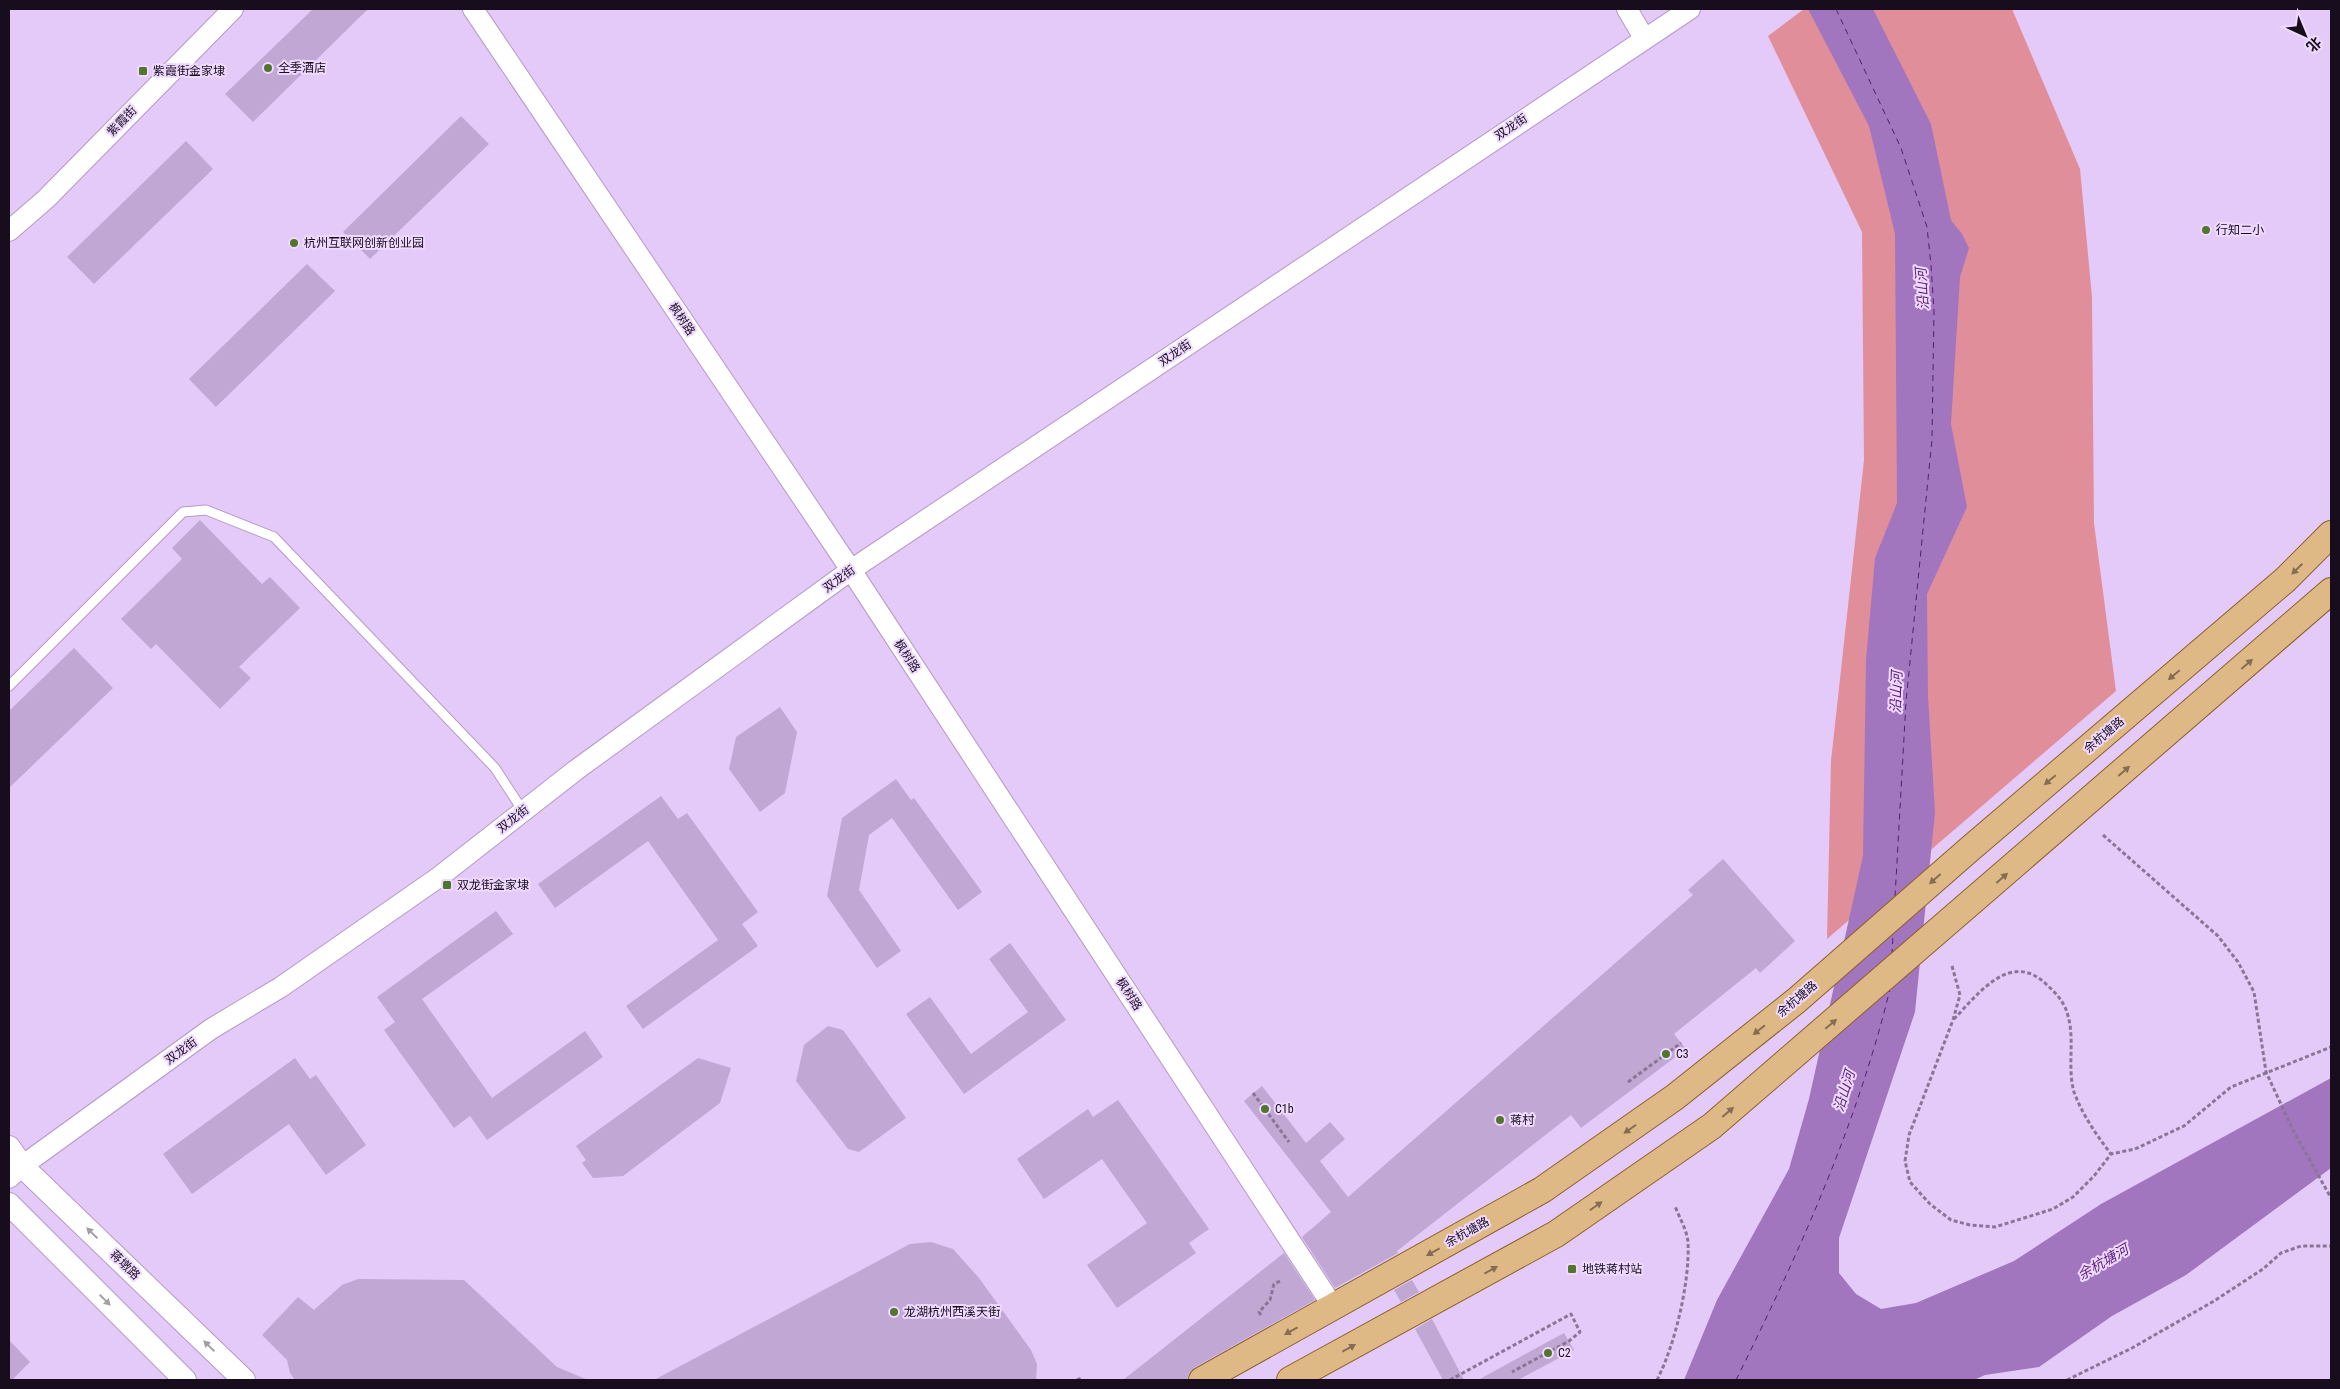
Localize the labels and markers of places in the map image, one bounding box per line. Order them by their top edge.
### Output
place label: 全季酒店 [278,61,326,75]
marker: 全季酒店 [262,62,274,74]
place label: 紫霞街金家埭 [153,64,225,78]
marker: 紫霞街金家埭 [137,65,149,77]
place label: 行知二小 [2216,223,2264,237]
marker: 行知二小 [2200,224,2212,236]
place label: 杭州互联网创新创业园 [304,236,424,250]
marker: 杭州互联网创新创业园 [288,237,300,249]
place label: 双龙街金家埭 [457,878,529,892]
marker: 双龙街金家埭 [441,879,453,891]
place label: C3 [1676,1047,1689,1061]
marker: C3 [1660,1048,1672,1060]
place label: C1b [1275,1102,1294,1116]
marker: C1b [1259,1103,1271,1115]
place label: 蒋村 [1510,1113,1535,1127]
marker: 蒋村 [1494,1114,1506,1126]
place label: 地铁蒋村站 [1582,1262,1642,1276]
marker: 地铁蒋村站 [1566,1263,1578,1275]
place label: 龙湖杭州西溪天街 [904,1305,1000,1319]
marker: 龙湖杭州西溪天街 [888,1306,900,1318]
place label: C2 [1558,1346,1571,1360]
marker: C2 [1542,1347,1554,1359]

